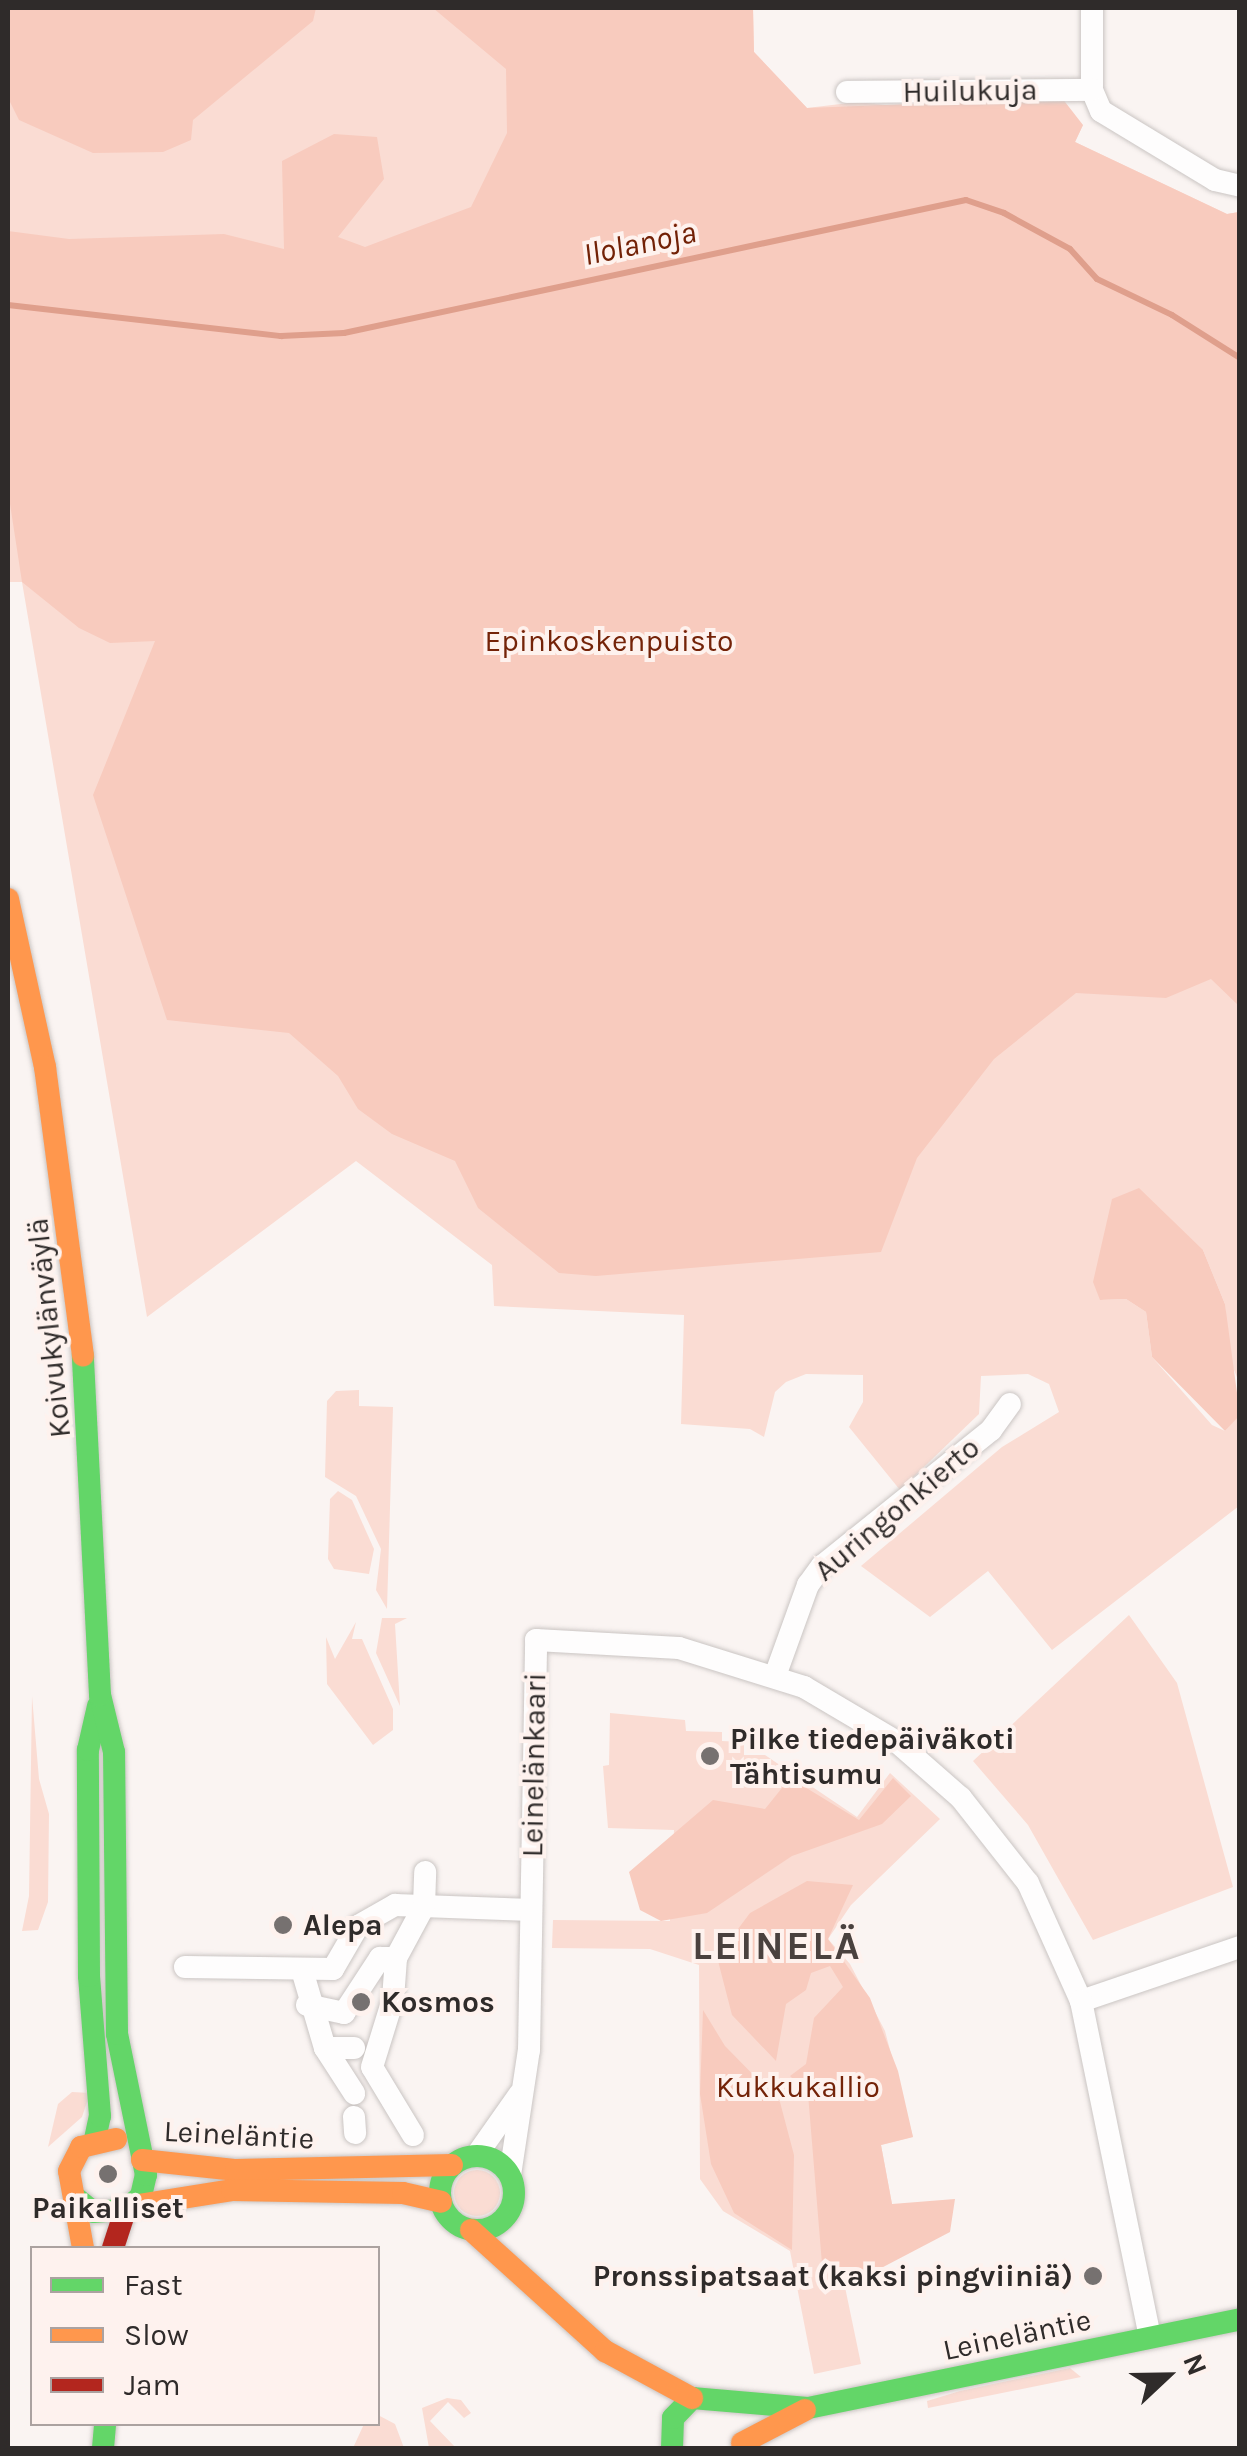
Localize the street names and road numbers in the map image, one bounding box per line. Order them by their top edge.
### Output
street label: Huilukuja [902,72,1038,110]
street label: Koivukylänväylä [20,1216,78,1440]
street label: Auringonkierto [807,1429,987,1589]
street label: Leinelänkaari [514,1672,554,1858]
street label: Leineläntie [163,2113,315,2157]
street label: Leineläntie [940,2302,1094,2368]

